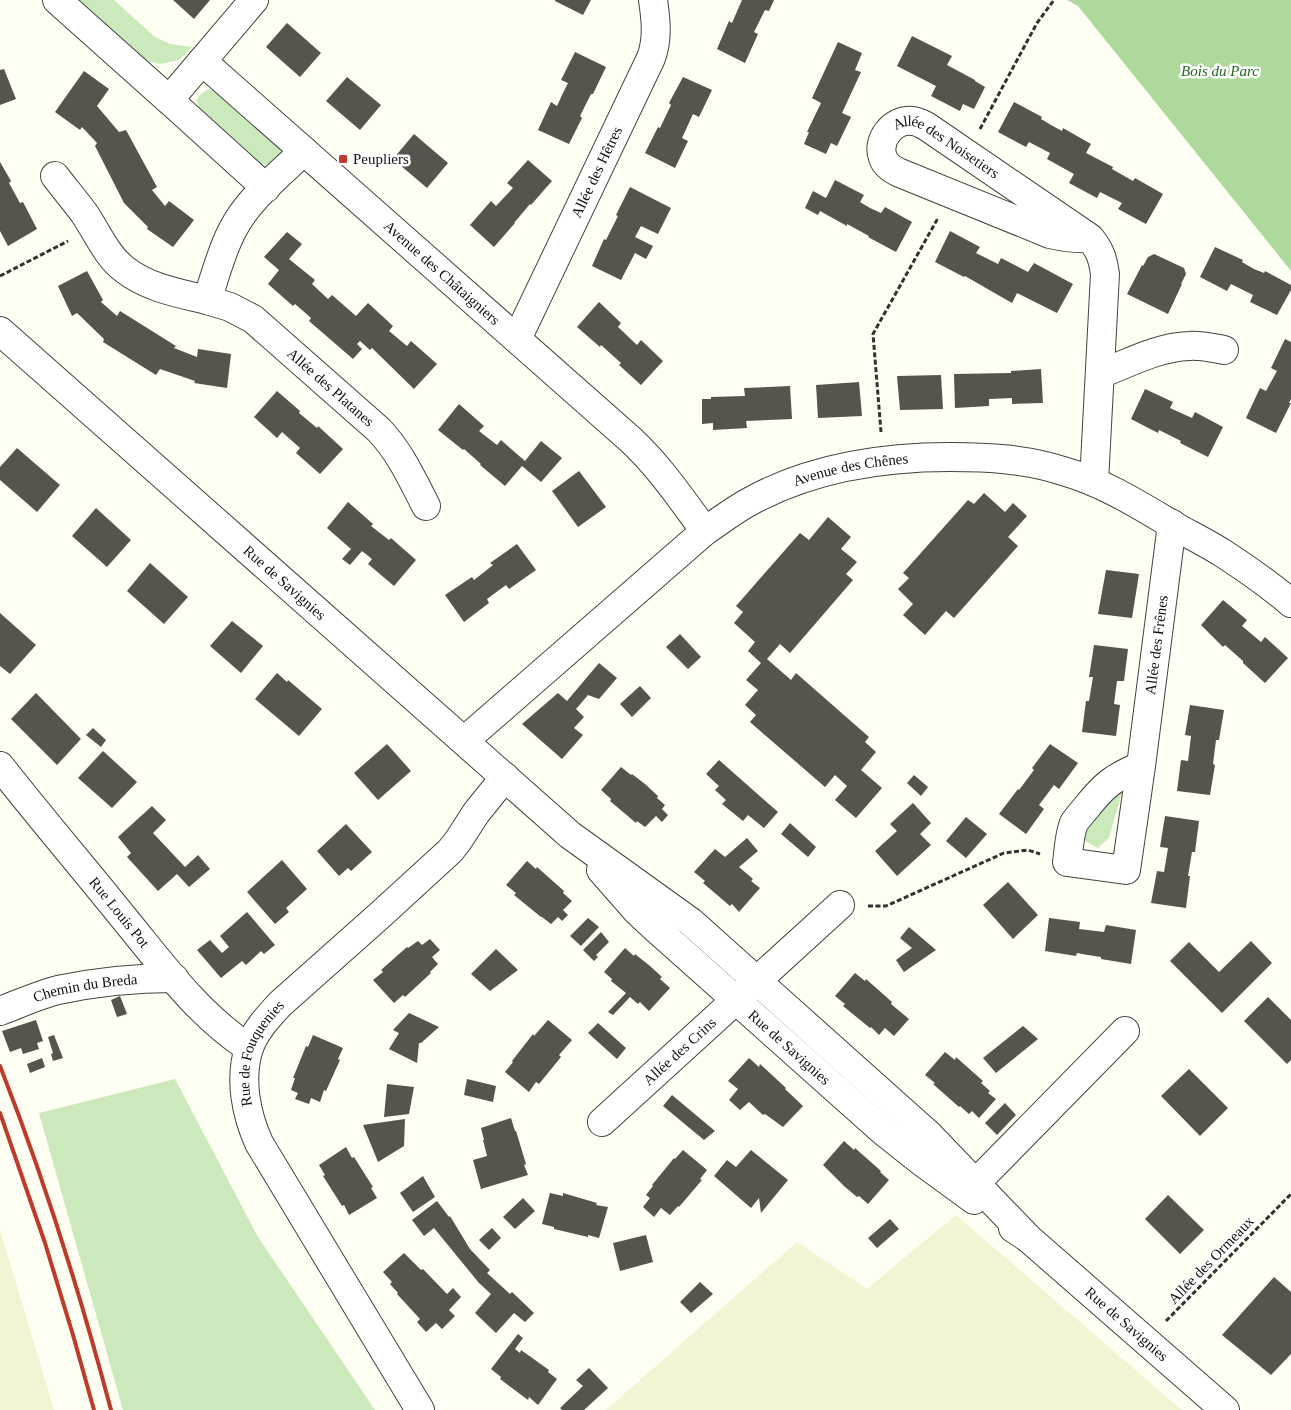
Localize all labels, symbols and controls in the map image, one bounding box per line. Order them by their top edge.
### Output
park label: Bois du Parc [1181,63,1259,79]
street label: Allée des Noisetiers [890,113,1002,182]
street label: Allée des Hêtres [568,124,625,220]
place label: Peupliers [353,151,409,167]
marker: Peupliers [337,153,349,165]
street label: Avenue des Châtaigniers [381,218,503,328]
street label: Allée des Platanes [284,345,377,430]
street label: Avenue des Chênes [791,450,909,489]
street label: Rue de Savignies [240,542,329,623]
street label: Allée des Frênes [1142,594,1171,696]
street label: Rue Louis Pot [86,874,153,951]
street label: Chemin du Breda [31,971,138,1005]
street label: Rue de Fouquenies [236,997,287,1108]
street label: Rue de Savignies [745,1007,834,1088]
street label: Allée des Crins [640,1014,719,1088]
street label: Allée des Ormeaux [1165,1212,1257,1307]
street label: Rue de Savignies [1082,1284,1171,1365]

